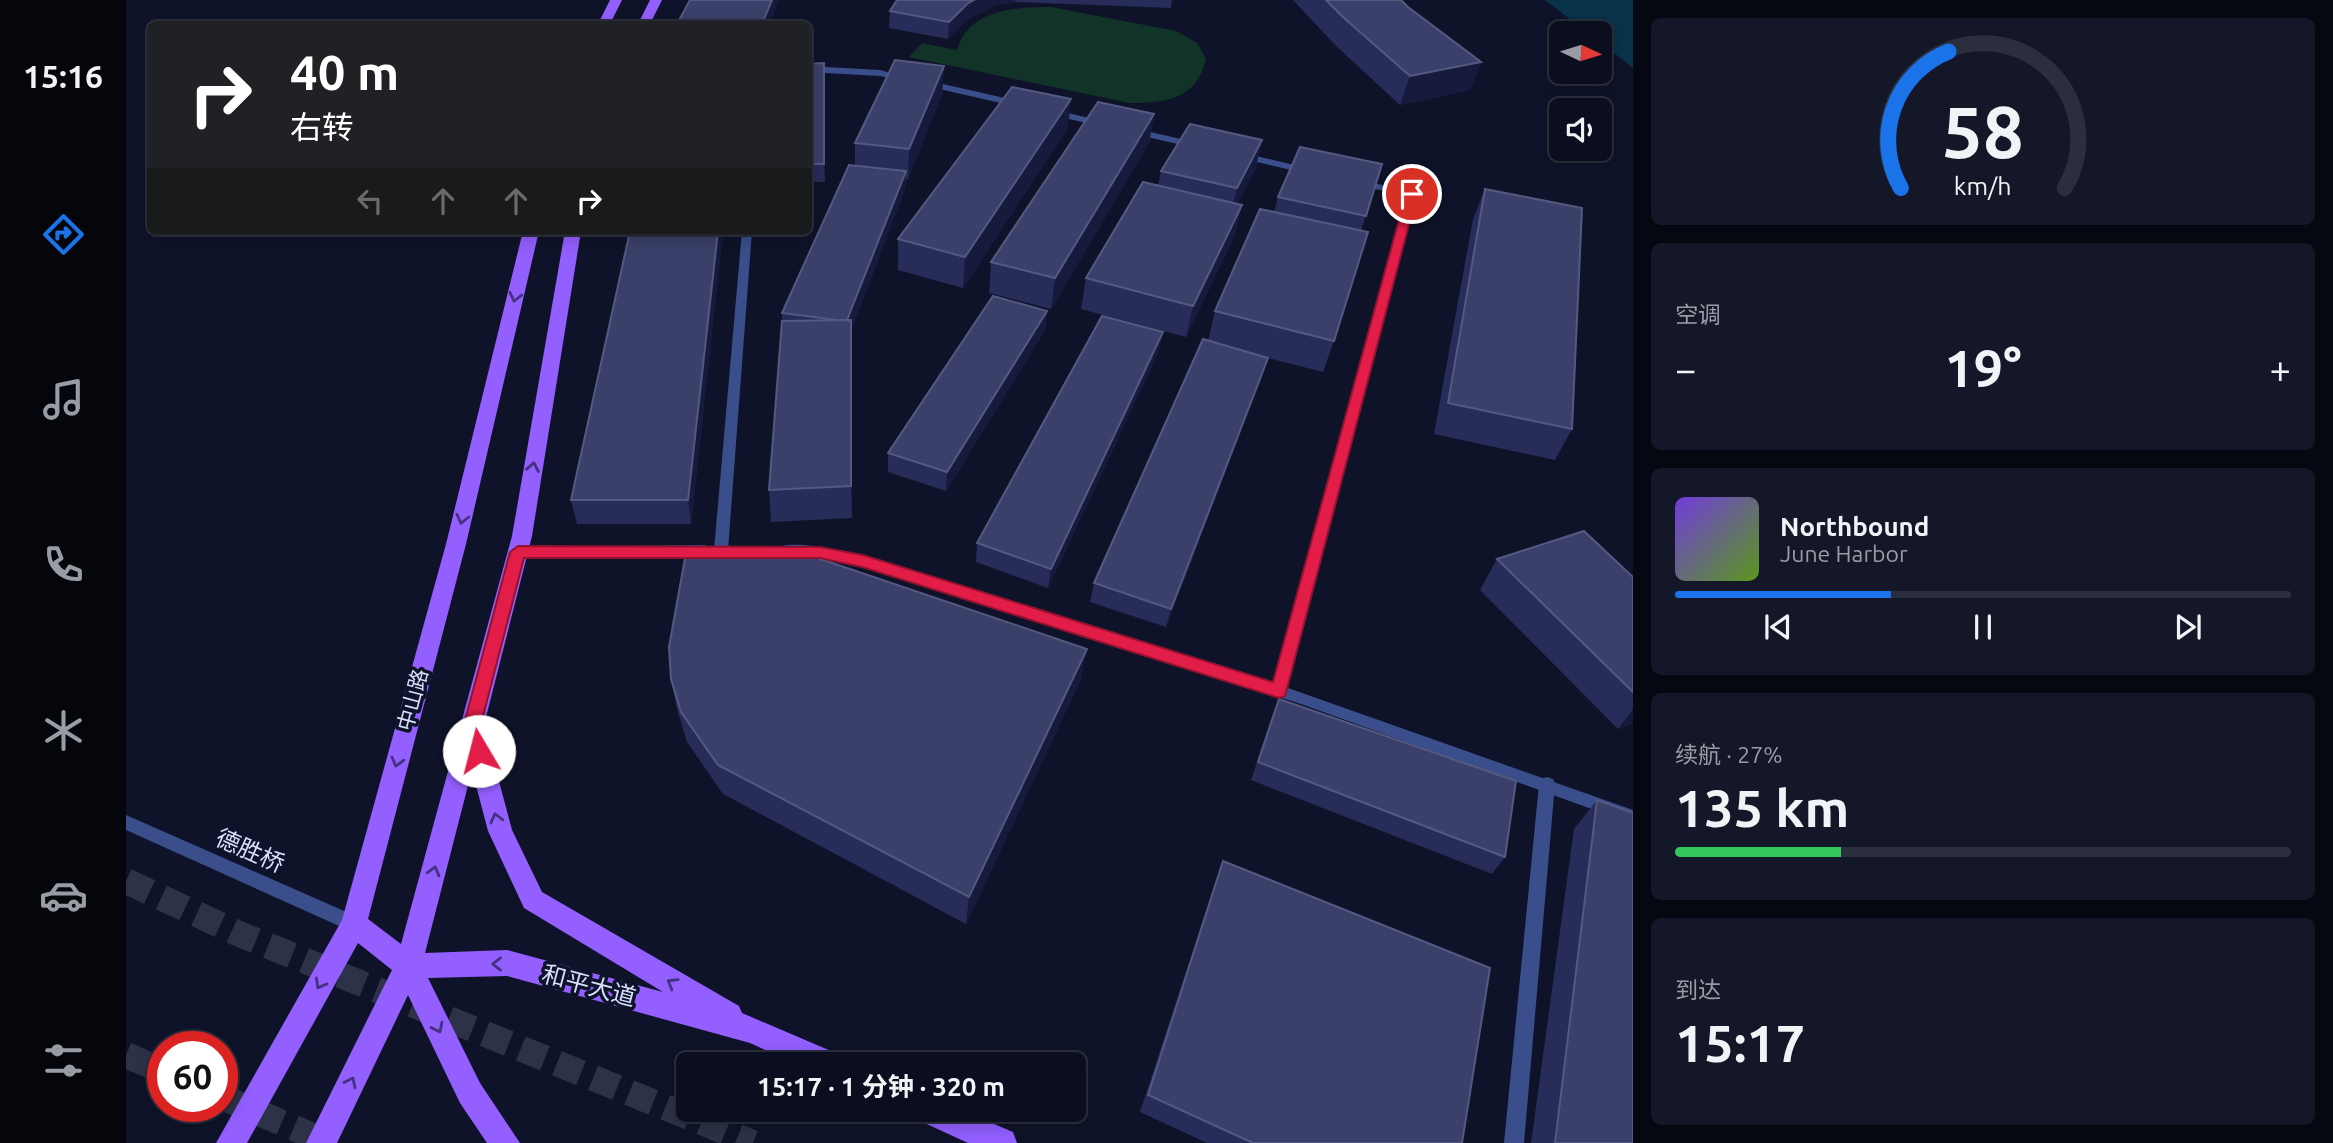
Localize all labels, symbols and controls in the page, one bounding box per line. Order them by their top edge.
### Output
north arrow [1549,21,1612,84]
map controls [1549,21,1612,161]
text: 40 m [290,44,399,99]
icon: right [175,49,266,140]
text: 15:16 [23,58,103,94]
text: 58 [1942,90,2024,172]
button: sound [1549,98,1612,161]
text: 右转 [290,109,354,145]
pin [1382,164,1442,224]
text: km/h [1954,171,2012,199]
icon: arrive [1393,175,1431,213]
icon: left [351,182,389,220]
icon: ahead [424,182,462,220]
icon: ahead [497,182,535,220]
icon: right [570,182,608,220]
icon: directions [39,210,88,259]
one-way arrow [509,291,523,303]
text: 空调 [1675,302,1721,327]
text: 19° [1944,339,2022,397]
text: − [1675,348,1696,390]
text: + [2270,348,2291,390]
icon: music [39,375,88,424]
one-way arrow [525,461,540,473]
text: Northbound [1780,512,1929,541]
one-way arrow [456,513,470,525]
icon: phone [39,540,88,589]
text: June Harbor [1780,541,1908,566]
icon: previous [1759,608,1797,646]
icon: pause [1964,608,2002,646]
icon: next [2169,608,2207,646]
street label: 中山路 [392,666,432,733]
icon: climate [39,706,88,755]
position arrow [442,714,516,788]
text: 续航 · 27% [1675,742,1782,767]
one-way arrow [391,756,405,768]
text: 135 km [1675,779,1849,837]
one-way arrow [490,812,504,824]
street label: 德胜桥 [212,824,289,878]
one-way arrow [425,865,440,877]
icon: car [39,871,88,920]
one-way arrow [491,956,502,972]
street label: 和平大道 [539,960,639,1011]
one-way arrow [315,976,328,989]
text: 到达 [1675,977,1721,1002]
one-way arrow [667,978,680,991]
text: 15:17 [1675,1014,1805,1072]
one-way arrow [430,1021,444,1033]
speed limit sign: 60 [147,1031,238,1122]
icon: filters [39,1036,88,1085]
text: 15:17 · 1 分钟 · 320 m [757,1072,1005,1101]
one-way arrow [343,1077,357,1089]

